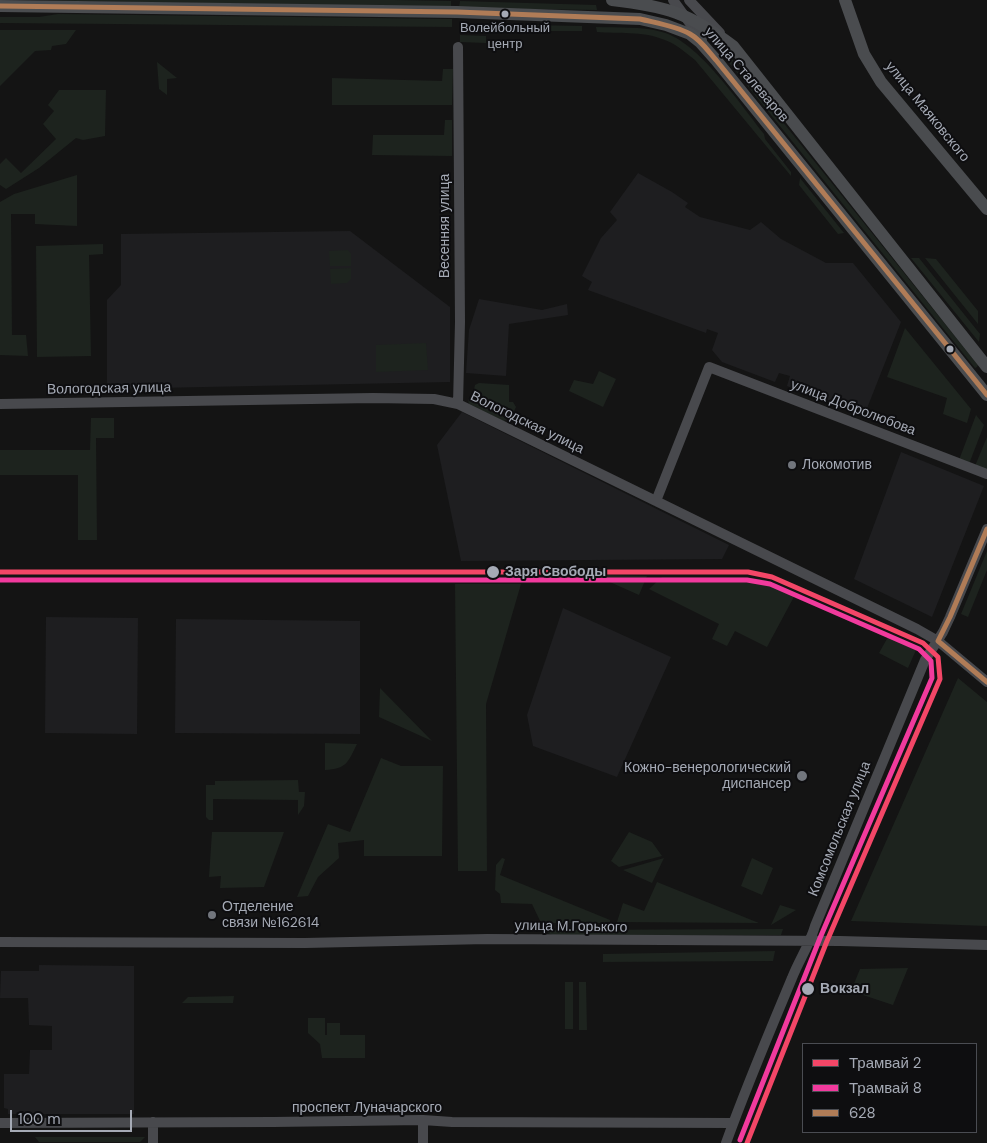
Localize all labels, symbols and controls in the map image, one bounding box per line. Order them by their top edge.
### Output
marker: Волейбольный центр [500,9,510,19]
place label: Волейбольный центр [460,21,550,52]
street label: улица Сталеваров [700,24,792,126]
street label: улица Маяковского [881,58,973,166]
street label: Весенняя улица [437,174,453,278]
unlabelled marker [945,344,955,354]
street label: улица Добролюбова [788,376,918,440]
street label: Вологодская улица [47,380,171,398]
street label: Вологодская улица [467,388,587,458]
place label: Локомотив [802,457,872,473]
marker: Локомотив [786,459,798,471]
marker: Заря Свободы [485,564,501,580]
place label: Заря Свободы [505,564,606,580]
street label: Комсомольская улица [805,759,875,899]
place label: Кожно-венерологический диспансер [624,760,791,792]
marker: Кожно-венерологический диспансер [795,769,809,783]
place label: Отделение связи №162614 [222,899,319,932]
marker: Отделение связи №162614 [206,909,218,921]
street label: улица М.Горького [514,918,628,936]
marker: Вокзал [800,981,816,997]
place label: Вокзал [820,981,869,997]
legend [802,1043,977,1133]
text: Трамвай 2 [849,1053,921,1073]
text: Трамвай 8 [849,1078,922,1098]
scale bar [12,1100,135,1132]
street label: проспект Луначарского [292,1100,442,1116]
text: 628 [849,1103,876,1123]
text: 100 m [18,1109,61,1129]

